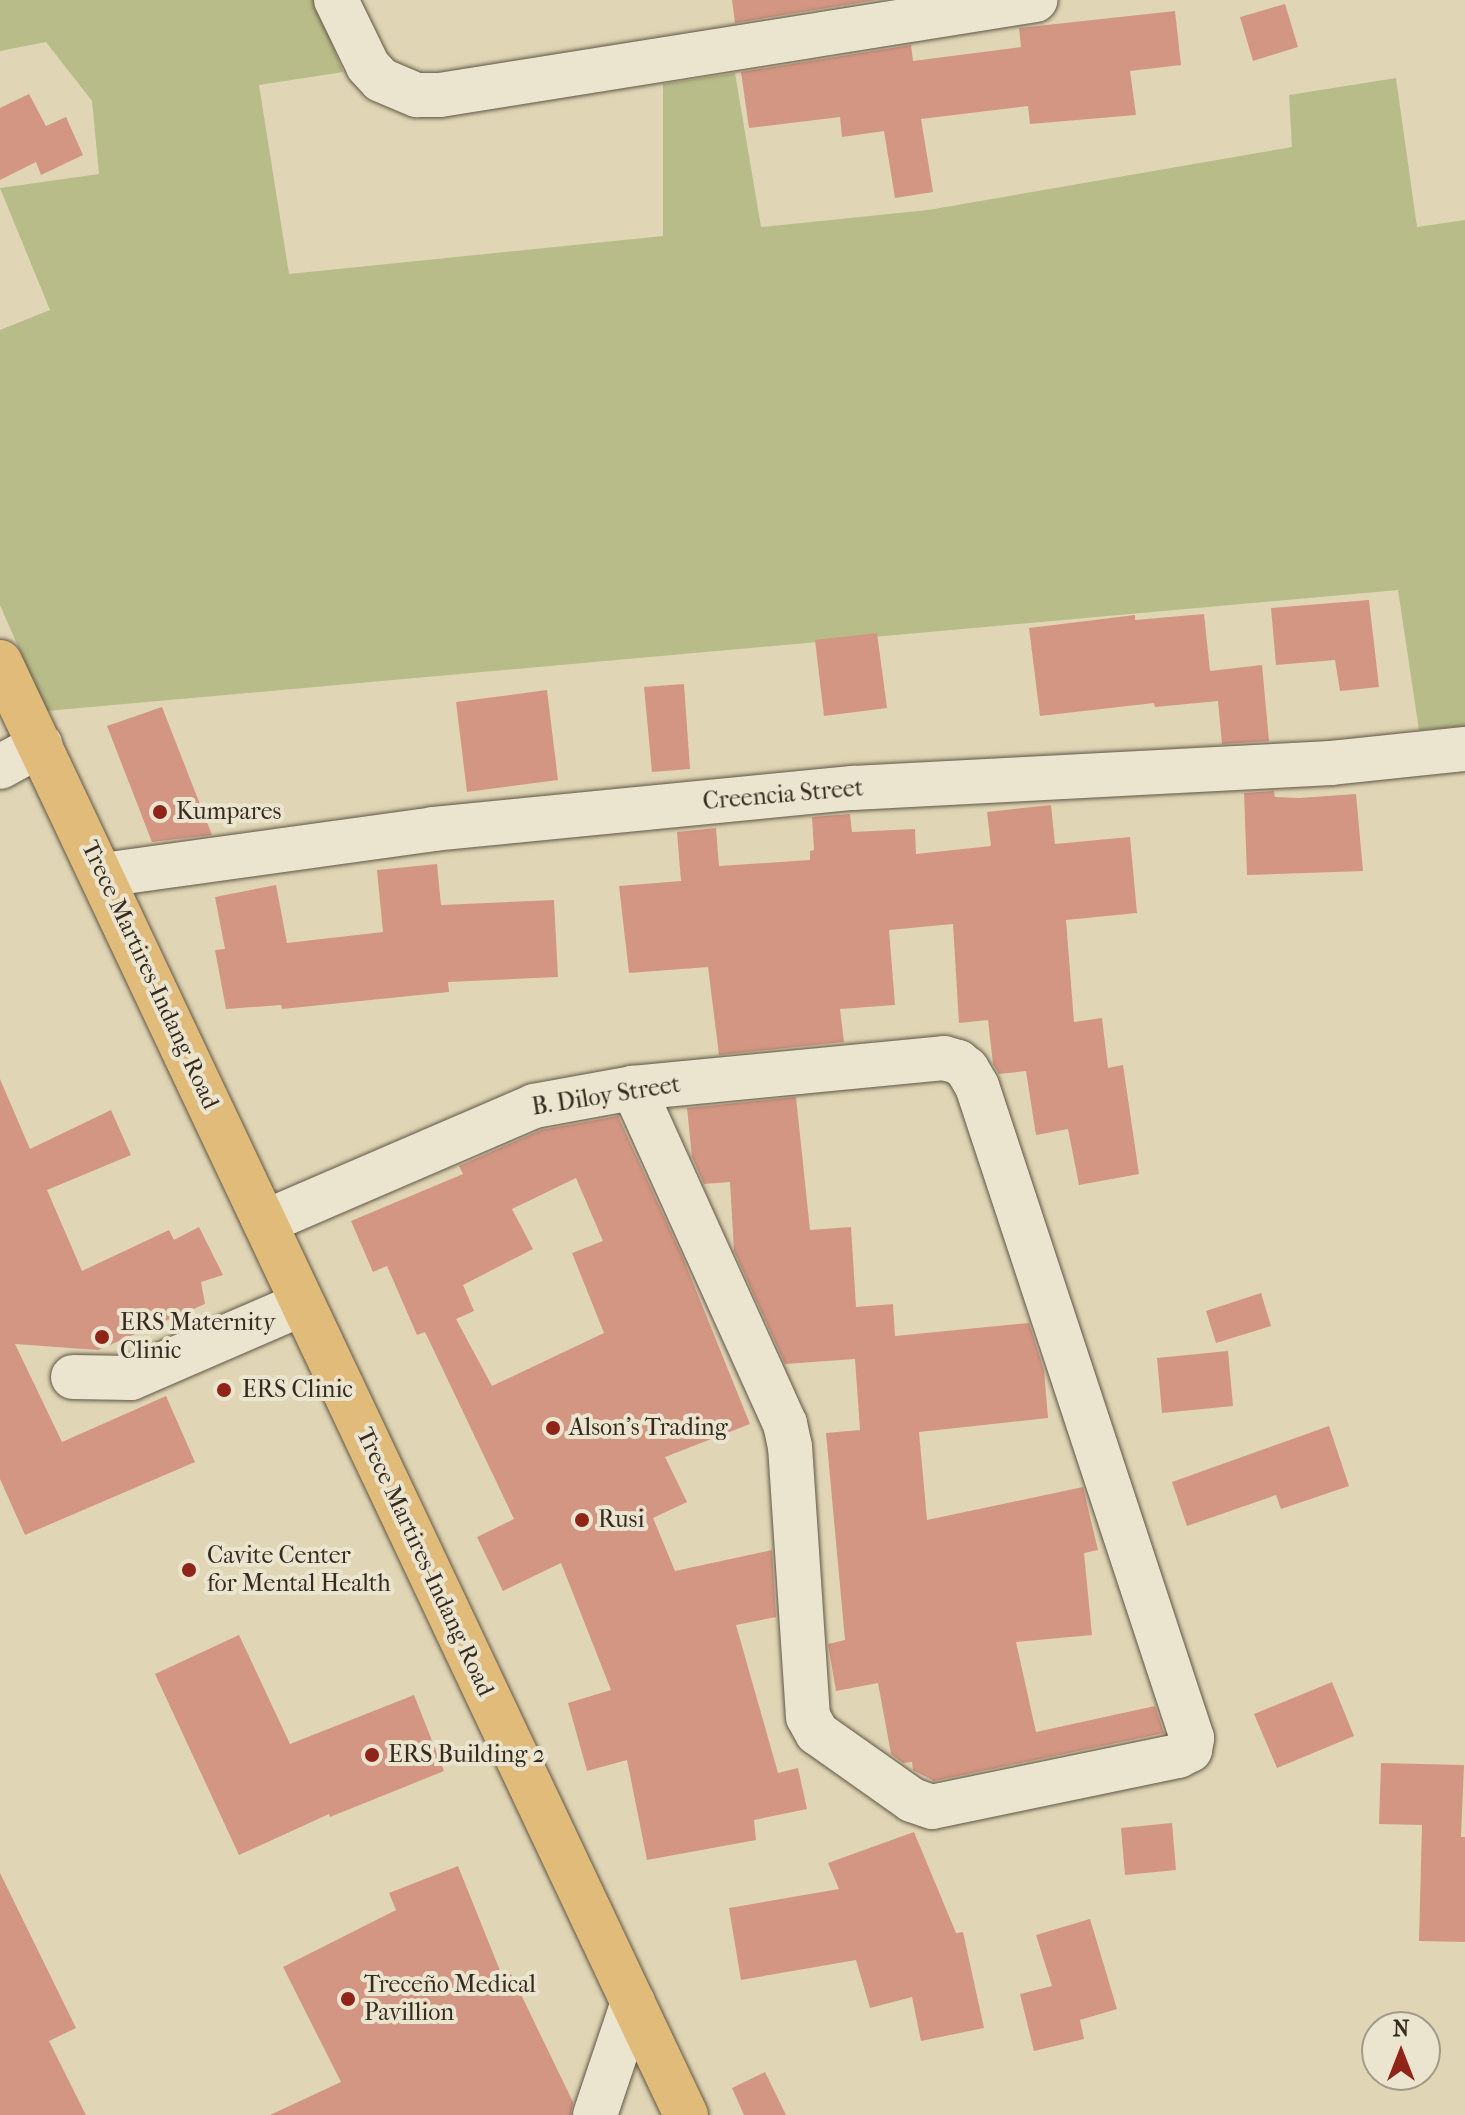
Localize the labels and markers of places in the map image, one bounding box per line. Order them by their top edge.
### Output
place label: Kumpares [176,798,281,826]
marker: Kumpares [151,803,169,821]
place label: ERS Maternity Clinic [120,1309,275,1365]
marker: ERS Maternity Clinic [91,1326,113,1348]
place label: ERS Clinic [242,1376,353,1404]
marker: ERS Clinic [213,1379,235,1401]
place label: Alson's Trading [569,1414,728,1442]
marker: Alson's Trading [544,1419,562,1437]
place label: Rusi [598,1506,645,1534]
marker: Rusi [573,1511,591,1529]
place label: Cavite Center for Mental Health [207,1542,391,1598]
marker: Cavite Center for Mental Health [178,1559,200,1581]
place label: ERS Building 2 [388,1741,545,1769]
marker: ERS Building 2 [363,1746,381,1764]
place label: Treceño Medical Pavillion [364,1971,536,2027]
marker: Treceño Medical Pavillion [339,1990,357,2008]

